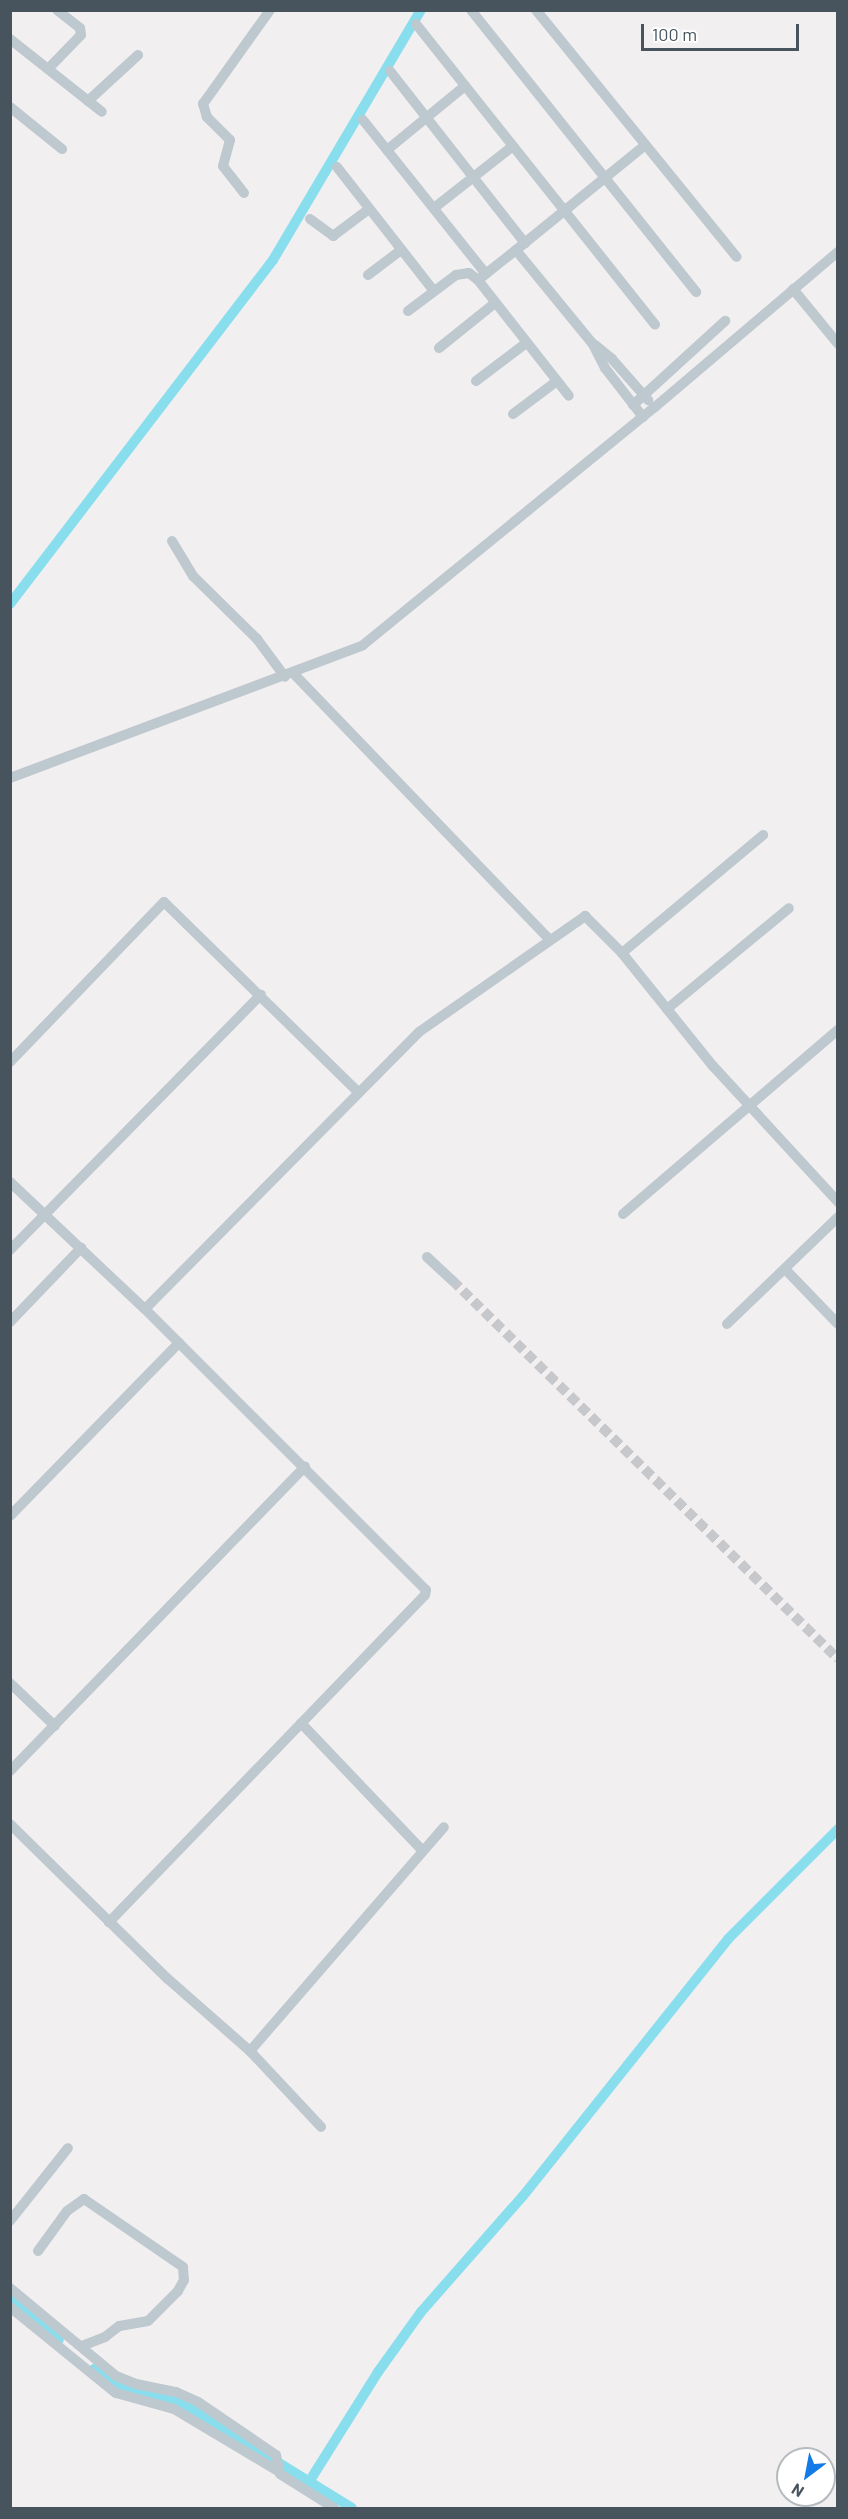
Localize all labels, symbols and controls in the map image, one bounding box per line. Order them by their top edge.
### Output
scale bar [644,12,802,50]
text: 100 m [652,23,697,45]
north arrow [776,2447,836,2507]
text: N [788,2480,807,2502]

